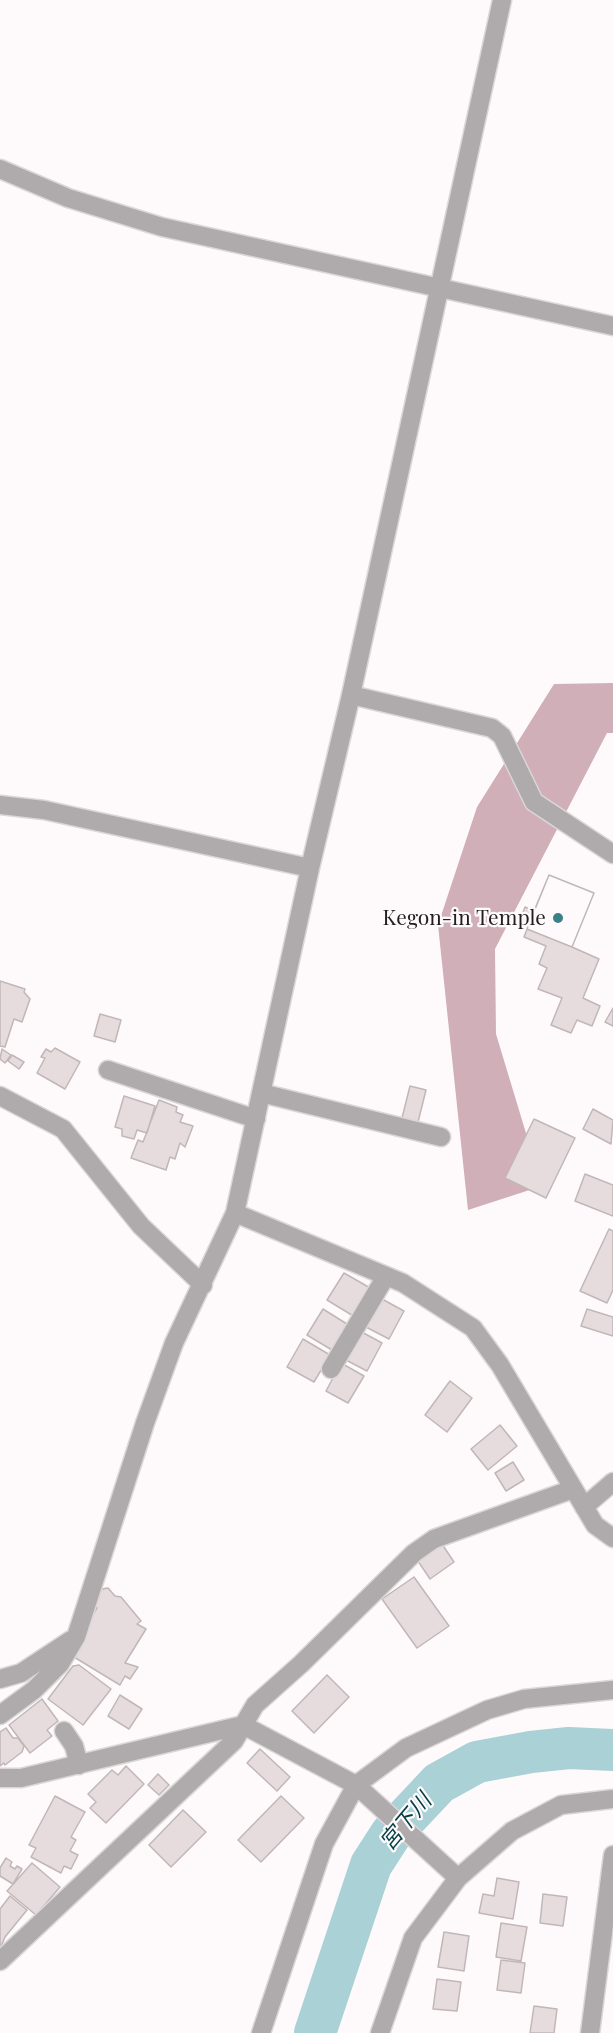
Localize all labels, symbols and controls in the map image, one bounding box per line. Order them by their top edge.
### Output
place label: Kegon-in Temple [382,905,546,931]
marker: Kegon-in Temple [551,911,565,925]
water label: 宮下川 [375,1788,437,1856]

